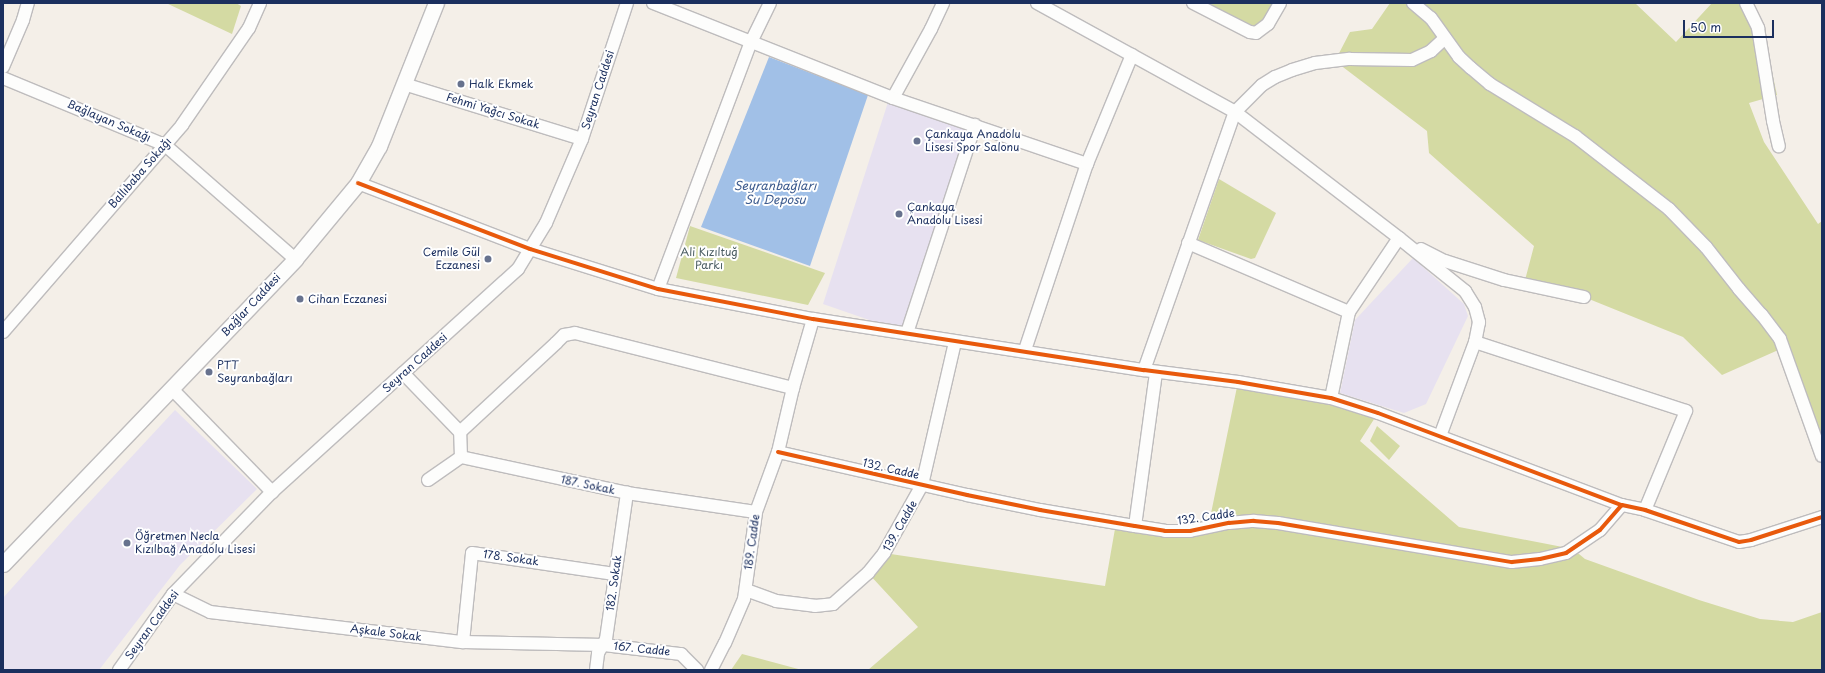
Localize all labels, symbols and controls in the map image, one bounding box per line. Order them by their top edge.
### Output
scale bar [1685,12,1776,38]
text: 50 m [1690,18,1721,36]
street label: Seyran Caddesi [579,49,617,131]
place label: Halk Ekmek [469,77,533,91]
marker: Halk Ekmek [456,79,466,89]
street label: Fehmi Yağcı Sokak [444,90,542,132]
street label: Bağlayan Sokağı [65,97,153,145]
place label: Çankaya Anadolu Lisesi Spor Salonu [925,128,1020,154]
street label: Ballıbaba Sokağı [106,135,174,211]
marker: Çankaya Anadolu Lisesi Spor Salonu [912,136,922,146]
water label: Seyranbağları Su Deposu [734,179,816,207]
place label: Çankaya Anadolu Lisesi [907,201,982,227]
marker: Çankaya Anadolu Lisesi [894,209,904,219]
place label: Cemile Gül Eczanesi [422,246,480,272]
park label: Ali Kızıltuğ Parkı [680,246,738,272]
marker: Cemile Gül Eczanesi [483,254,493,264]
street label: Bağlar Caddesi [218,271,284,339]
place label: Cihan Eczanesi [308,292,387,306]
marker: Cihan Eczanesi [295,294,305,304]
street label: Seyran Caddesi [380,330,450,396]
place label: PTT Seyranbağları [217,359,293,385]
marker: PTT Seyranbağları [204,367,214,377]
street label: 132. Cadde [861,456,921,482]
street label: 187. Sokak [559,473,617,497]
street label: 139. Cadde [880,498,920,554]
street label: 132. Cadde [1176,506,1236,528]
street label: 189. Cadde [742,513,762,571]
place label: Öğretmen Necla Kızılbağ Anadolu Lisesi [135,530,255,556]
marker: Öğretmen Necla Kızılbağ Anadolu Lisesi [122,538,132,548]
street label: 178. Sokak [482,548,540,568]
street label: 182. Sokak [603,554,625,612]
street label: Seyran Caddesi [122,588,182,662]
street label: Aşkale Sokak [349,622,423,644]
street label: 167. Cadde [613,639,671,659]

